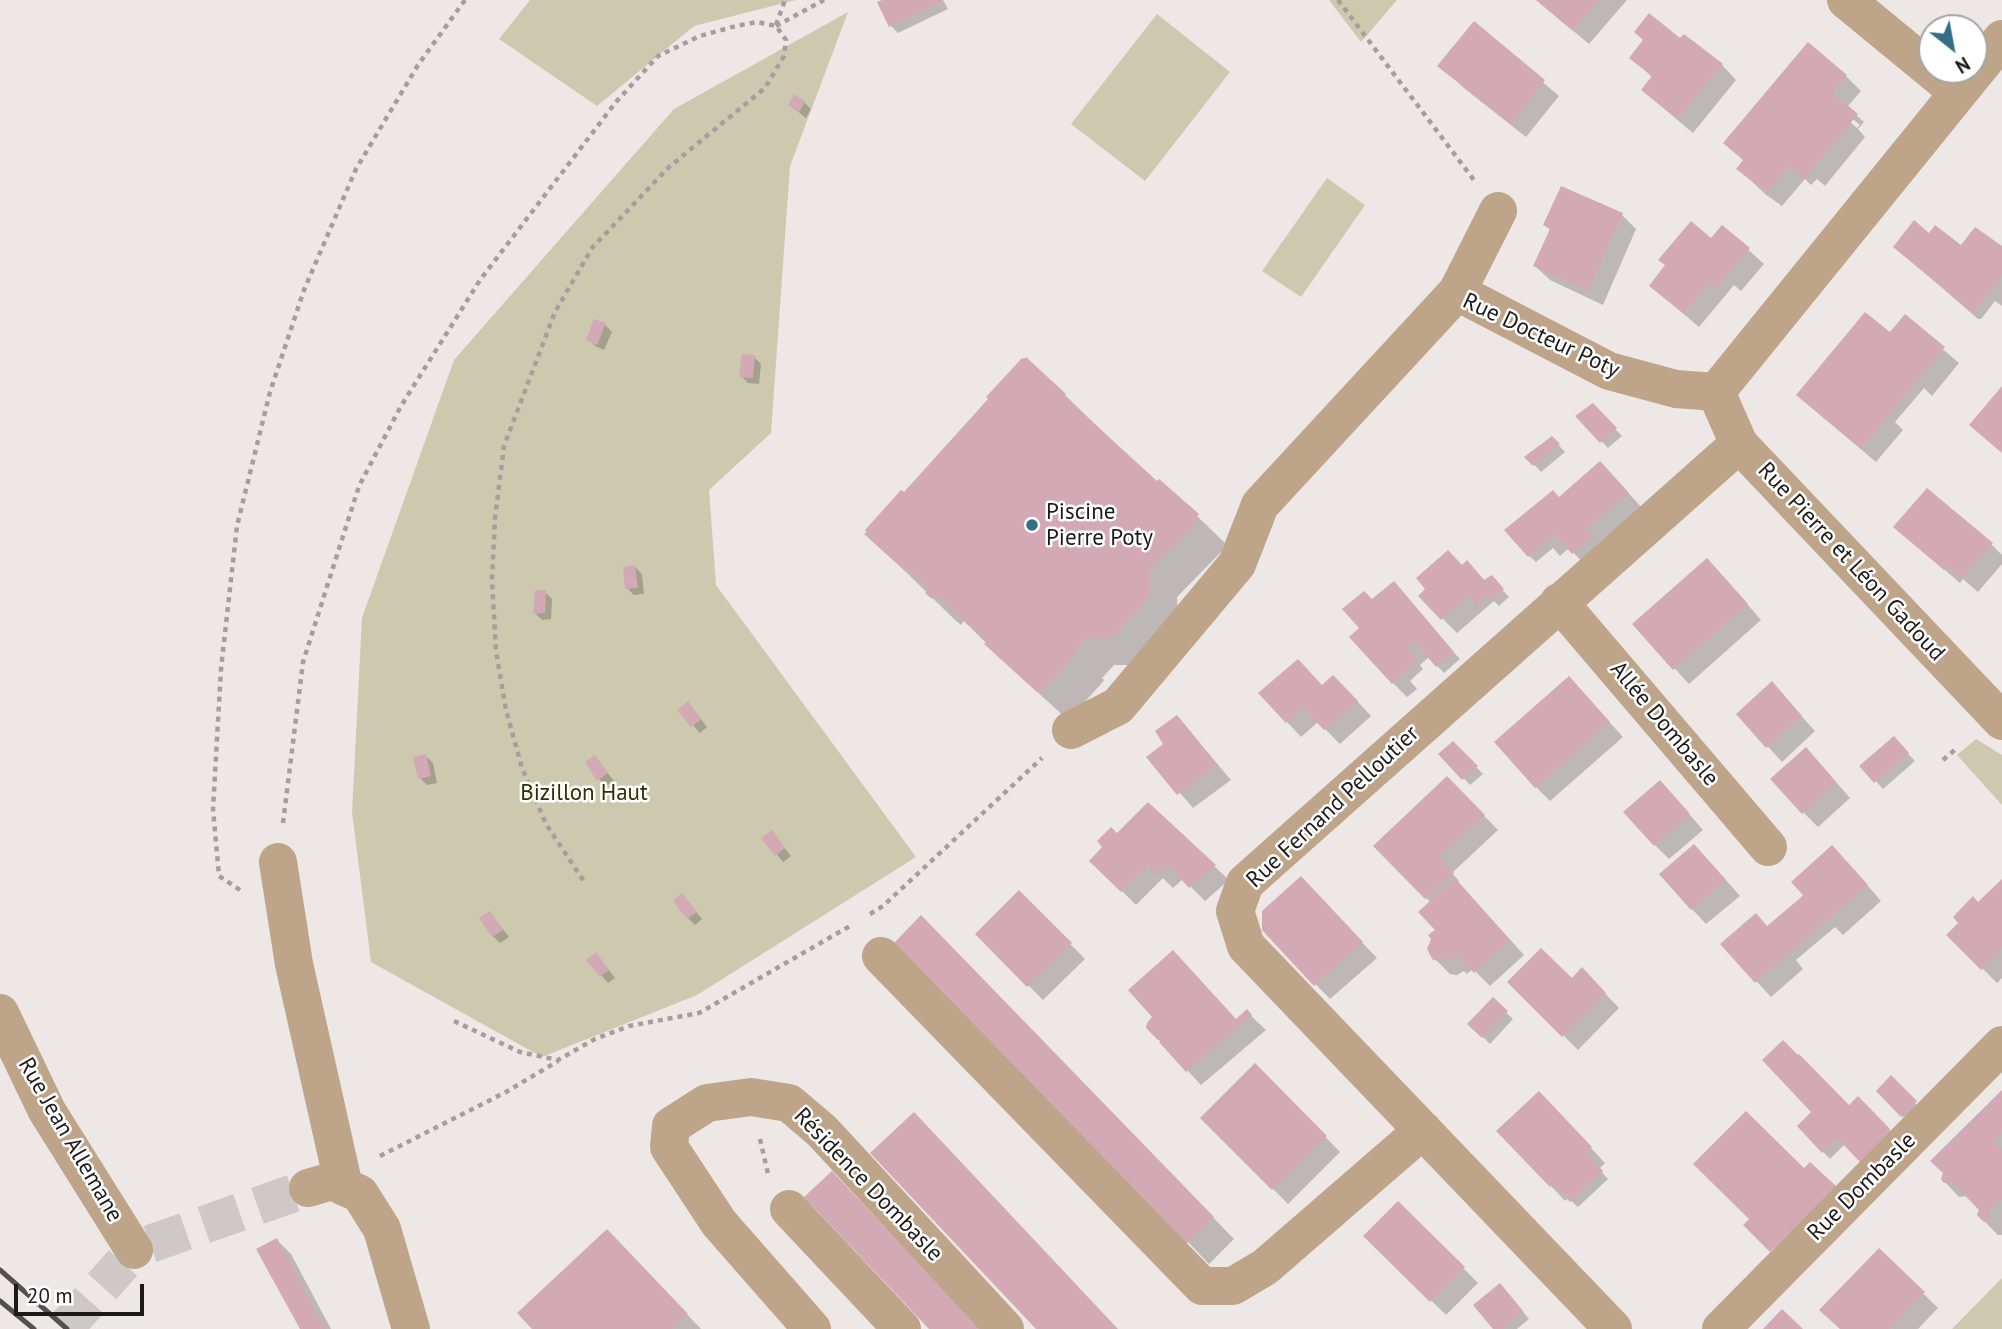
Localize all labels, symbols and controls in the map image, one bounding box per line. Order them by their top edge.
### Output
north arrow [1918,14,1988,84]
text: N [1951,52,1974,79]
street label: Rue Docteur Poty [1458,288,1624,384]
street label: Rue Pierre et Léon Gadoud [1752,457,1950,667]
place label: Piscine Pierre Poty [1046,498,1153,552]
marker: Piscine Pierre Poty [1024,517,1040,533]
street label: Allée Dombasle [1604,656,1724,792]
street label: Rue Fernand Pelloutier [1241,720,1425,894]
park label: Bizillon Haut [520,779,648,807]
street label: Rue Jean Allemane [12,1053,128,1227]
street label: Résidence Dombasle [788,1103,948,1267]
street label: Rue Dombasle [1802,1127,1922,1247]
scale bar [18,1270,147,1314]
text: 20 m [27,1282,73,1309]

